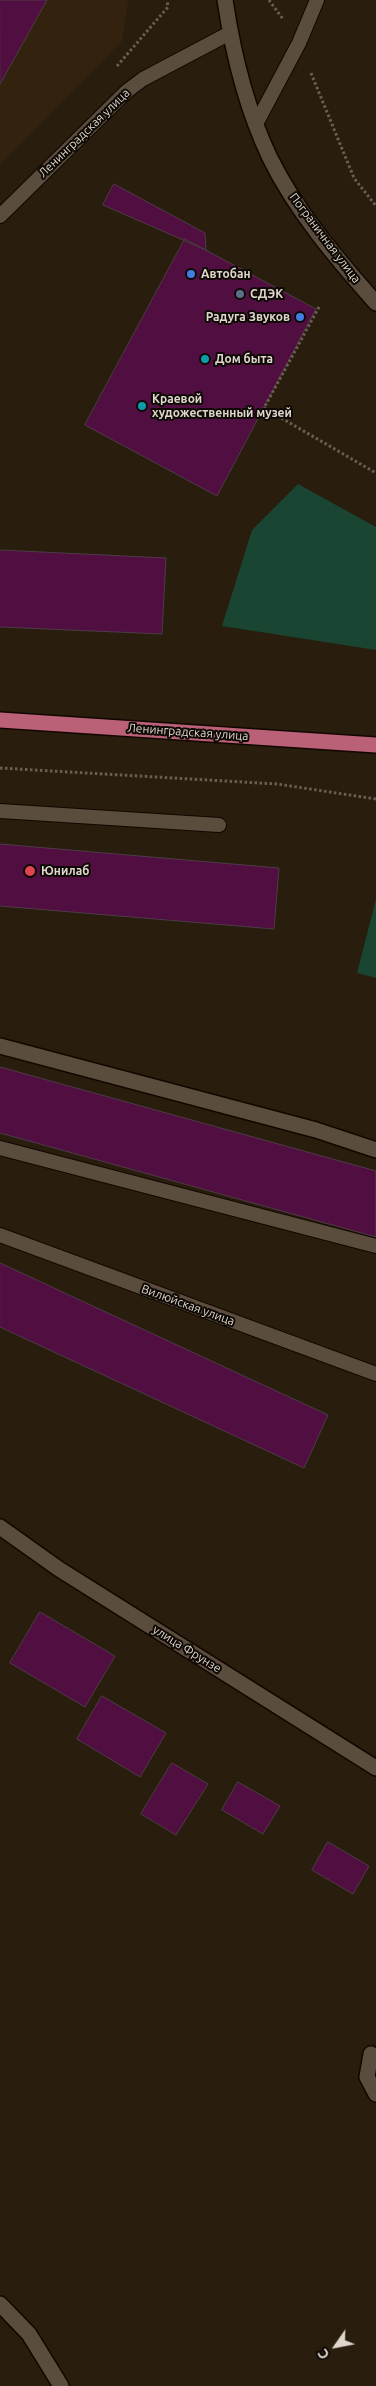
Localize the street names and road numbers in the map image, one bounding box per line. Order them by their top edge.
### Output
street label: Ленинградская улица [35,86,133,180]
street label: Пограничная улица [286,190,364,286]
street label: Ленинградская улица [127,721,249,743]
street label: Вилюйская улица [139,1281,237,1329]
street label: улица Фрунзе [150,1622,224,1676]

